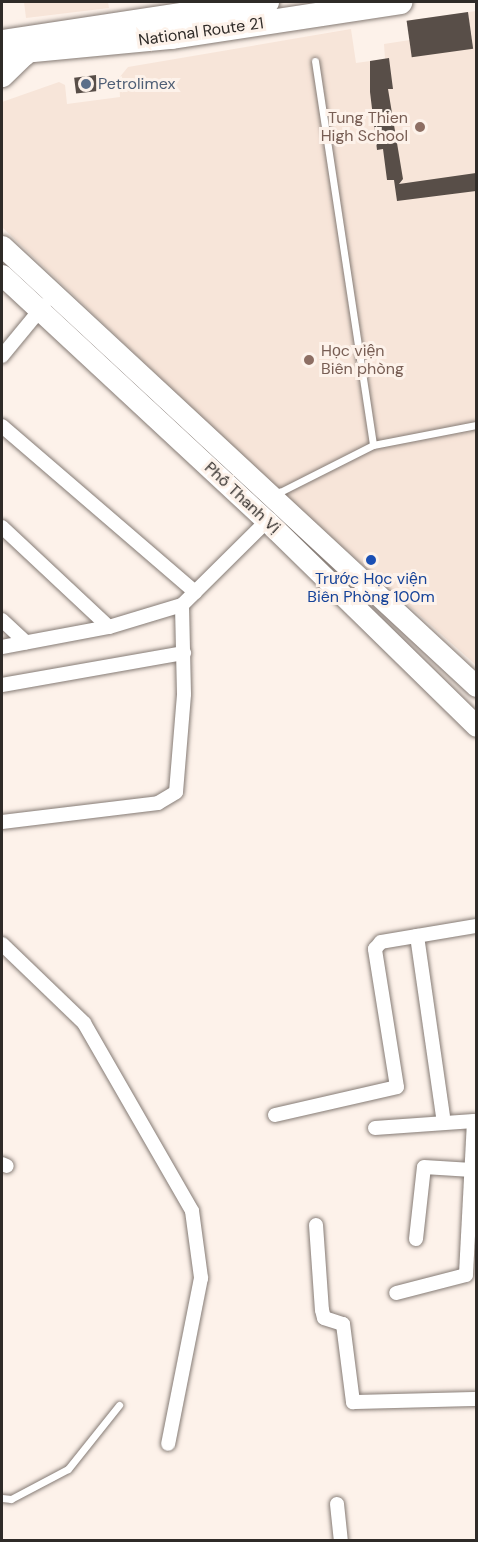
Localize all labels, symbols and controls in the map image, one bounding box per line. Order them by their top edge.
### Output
street label: National Route 21 [137,14,265,50]
place label: Petrolimex [98,74,175,94]
marker: Petrolimex [79,77,93,91]
place label: Tung Thien High School [321,108,408,146]
marker: Tung Thien High School [413,120,427,134]
place label: Học viện Biên phòng [321,341,404,379]
marker: Học viện Biên phòng [302,353,316,367]
street label: Phố Thanh Vị [200,458,284,538]
marker: Trước Học viện Biên Phòng 100m [364,553,378,567]
place label: Trước Học viện Biên Phòng 100m [307,569,435,607]

